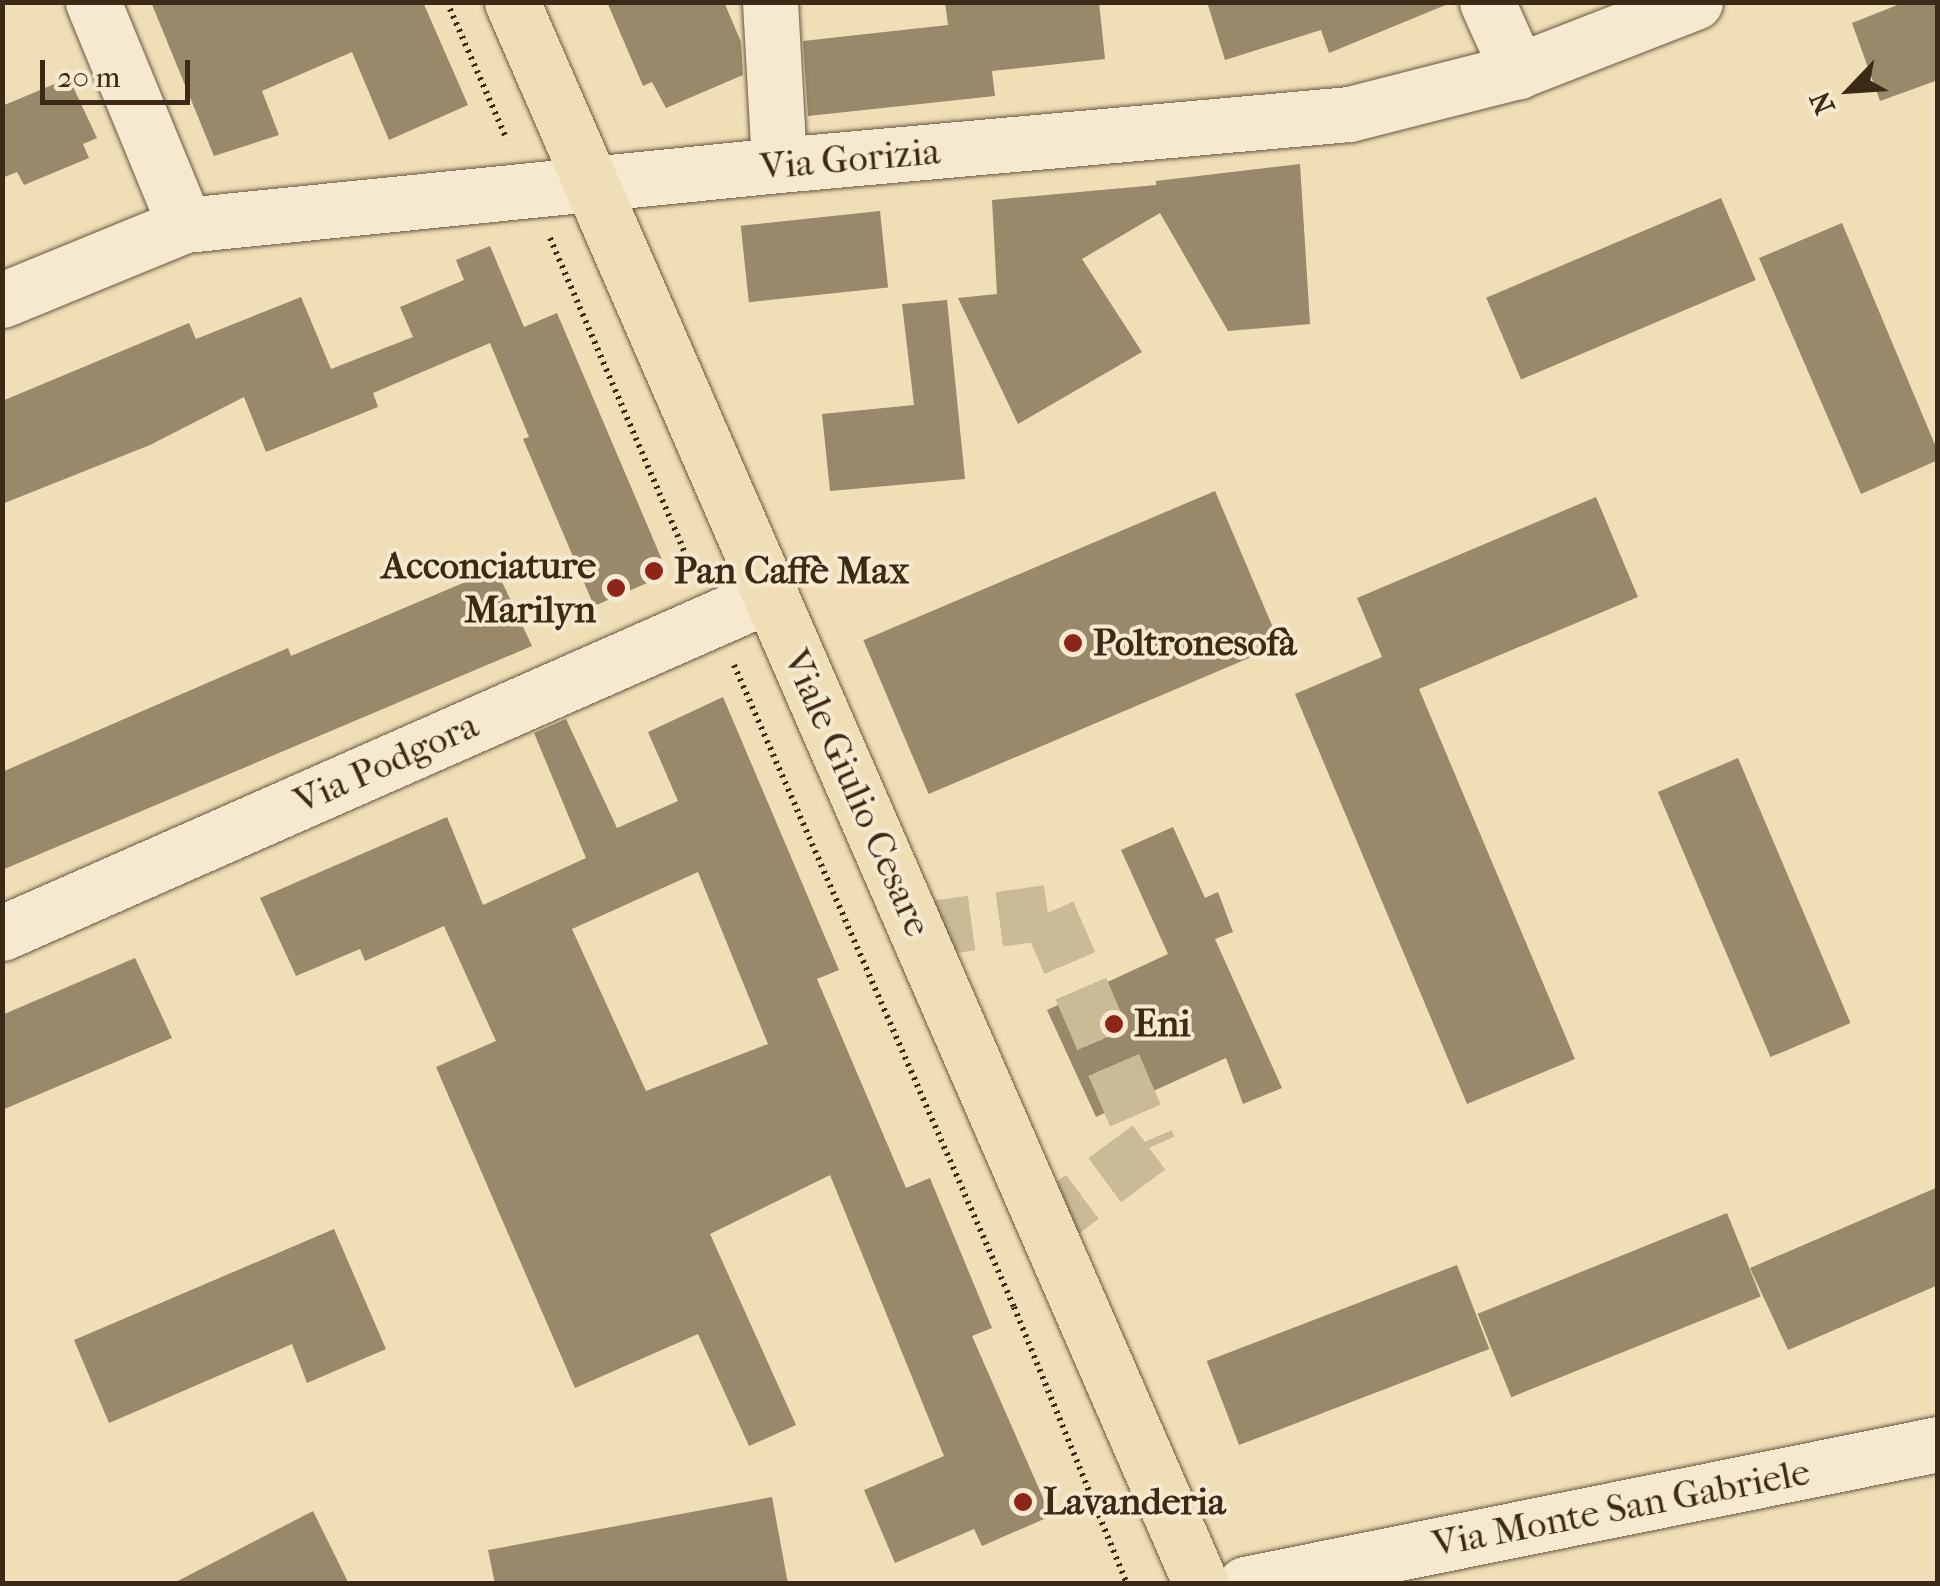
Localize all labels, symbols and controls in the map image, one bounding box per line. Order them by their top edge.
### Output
scale bar [45,40,195,102]
north arrow [1800,40,1900,140]
text: 20 m [57,60,120,95]
text: N [1803,86,1842,119]
street label: Via Gorizia [758,128,942,190]
place label: Acconciature Marilyn [382,543,596,632]
place label: Pan Caffè Max [674,548,909,594]
marker: Pan Caffè Max [643,560,665,582]
marker: Acconciature Marilyn [605,577,627,599]
place label: Poltronesofà [1093,620,1297,666]
marker: Poltronesofà [1062,632,1084,654]
street label: Viale Giulio Cesare [773,642,941,944]
street label: Via Podgora [287,702,485,824]
place label: Eni [1134,1001,1190,1047]
marker: Eni [1103,1013,1125,1035]
street label: Via Monte San Gabriele [1428,1449,1814,1567]
place label: Lavanderia [1043,1479,1225,1525]
marker: Lavanderia [1012,1491,1034,1513]

